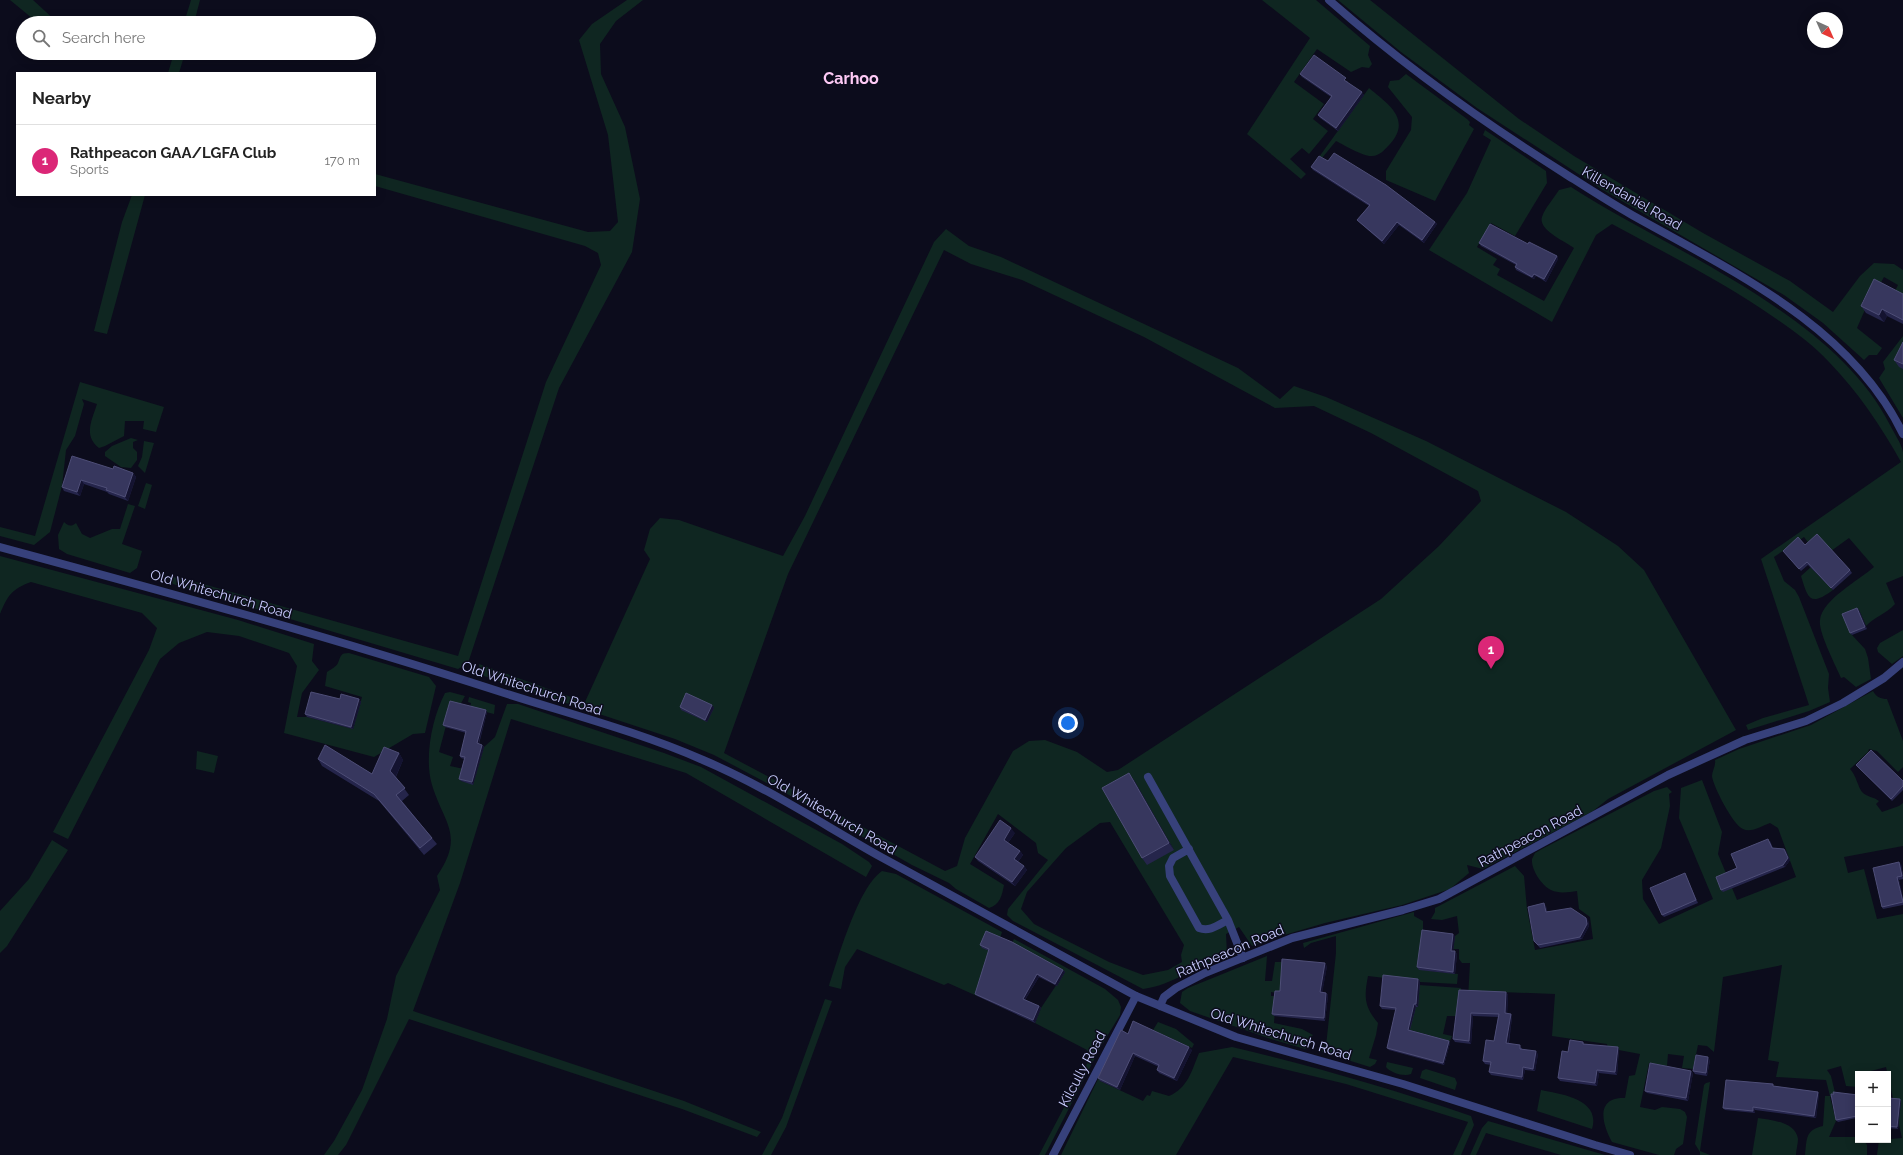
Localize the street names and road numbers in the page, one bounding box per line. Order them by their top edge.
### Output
street label: Killendaniel Road [1579,163,1685,233]
street label: Old Whitechurch Road [148,566,294,622]
street label: Old Whitechurch Road [460,658,604,718]
street label: Old Whitechurch Road [765,770,899,858]
street label: Rathpeacon Road [1475,802,1585,870]
street label: Rathpeacon Road [1174,921,1286,981]
street label: Old Whitechurch Road [1209,1005,1353,1063]
street label: Kilcully Road [1055,1028,1109,1110]

